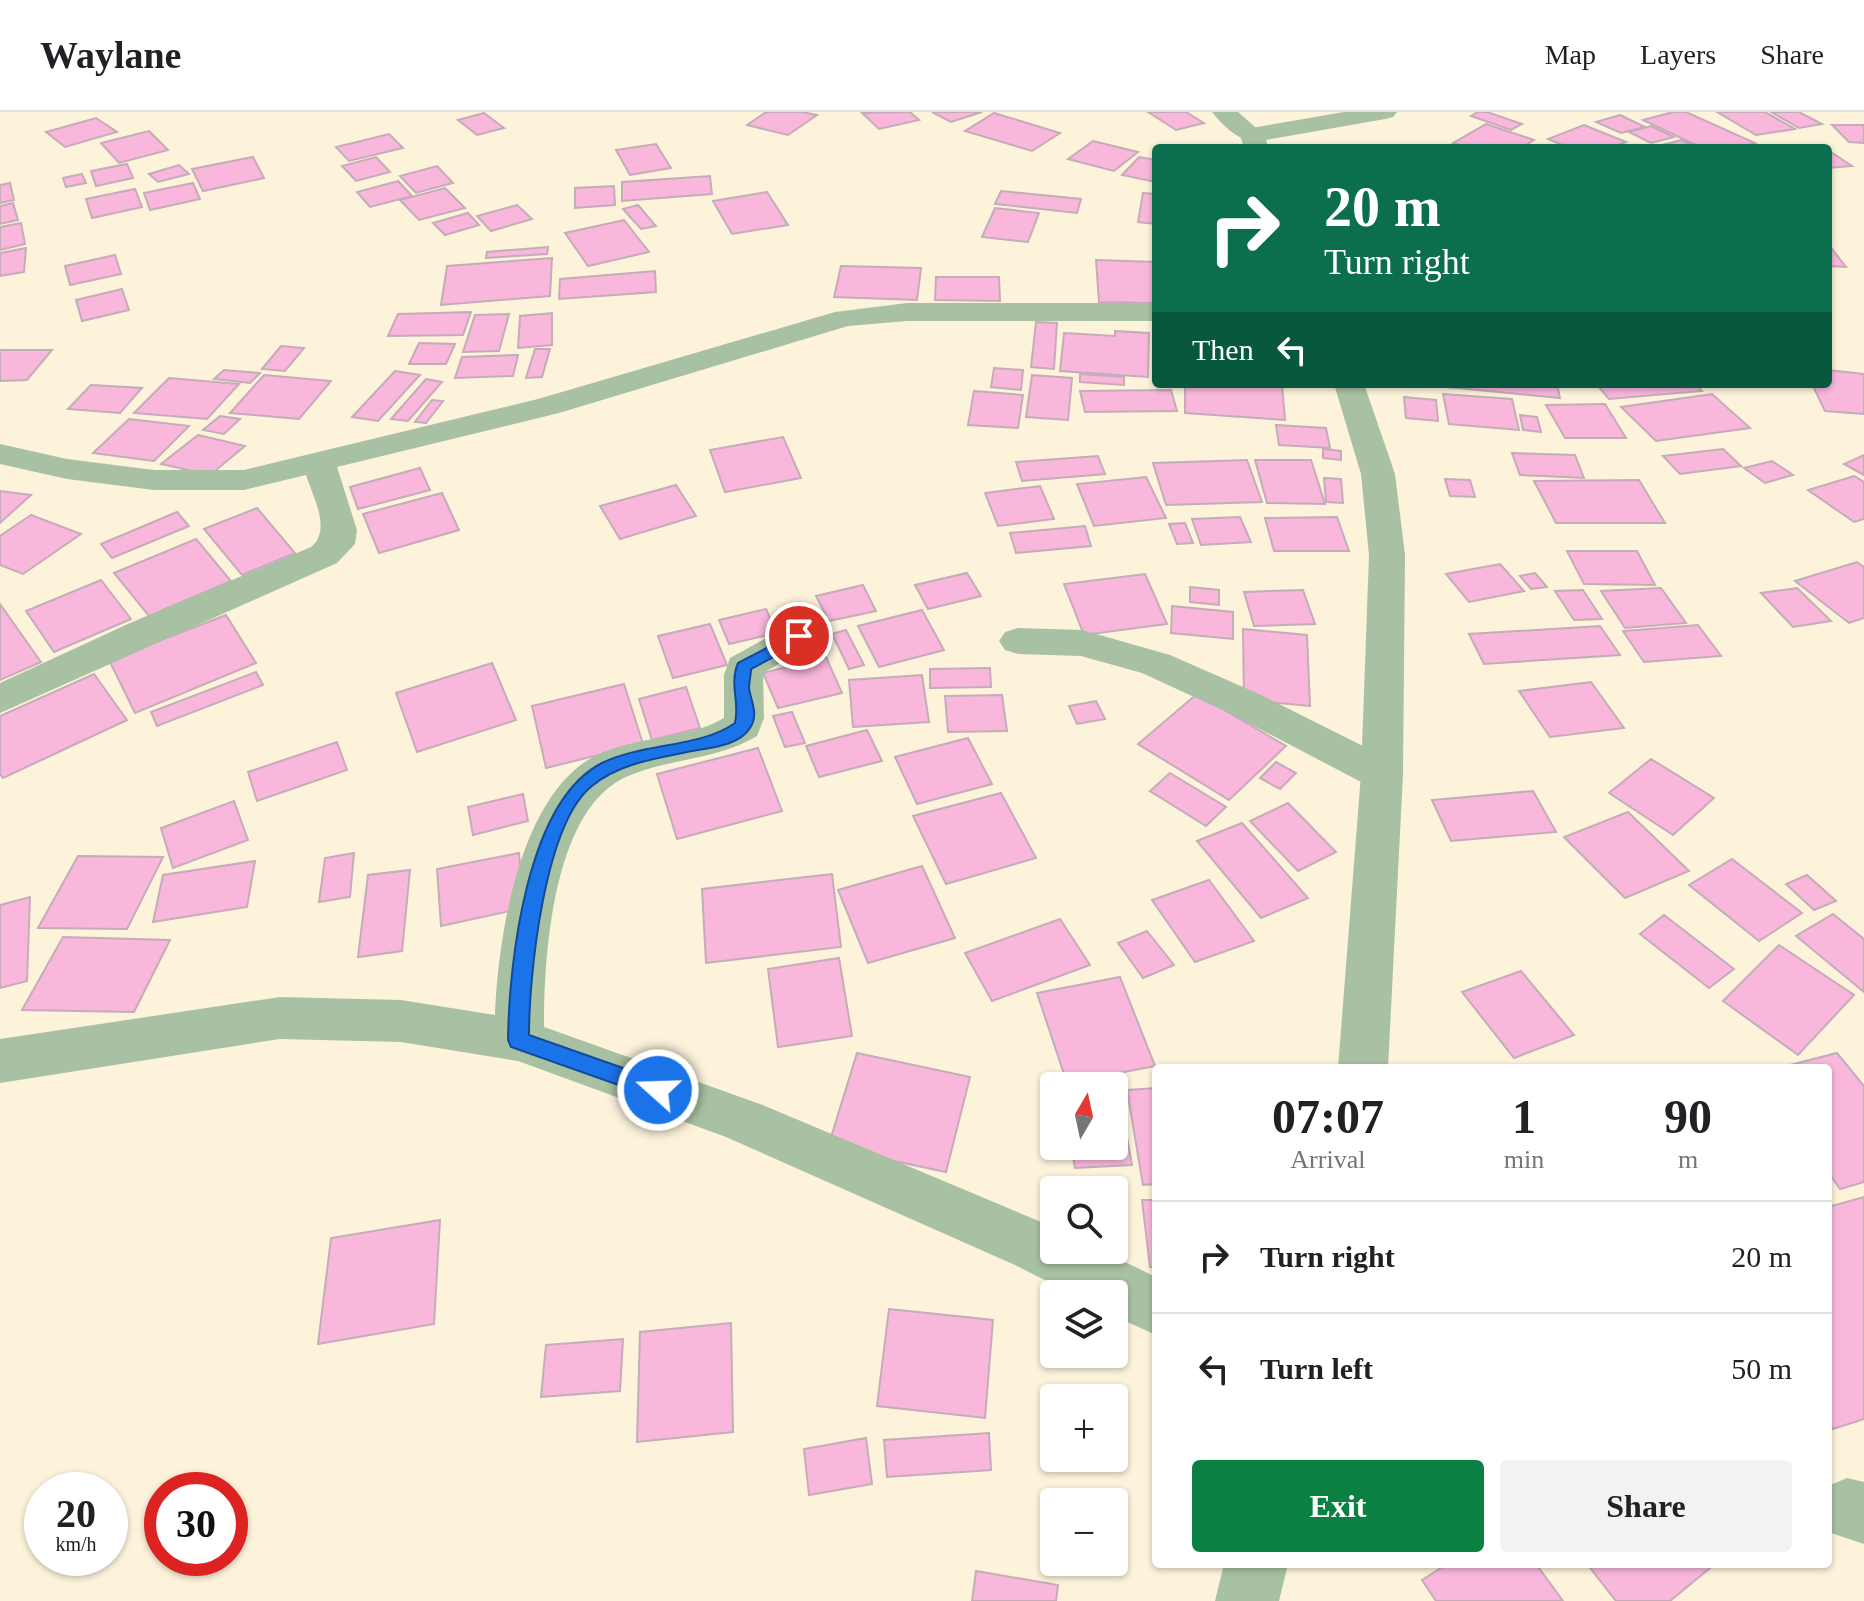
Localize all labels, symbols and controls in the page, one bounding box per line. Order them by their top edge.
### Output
text: Waylane [40,34,181,76]
text: Map [1545,39,1596,70]
text: Layers [1640,39,1716,70]
text: Share [1760,39,1824,70]
icon: right [1192,176,1296,280]
text: 20 m [1324,176,1441,238]
text: Turn right [1324,242,1470,282]
icon: left [1270,328,1314,372]
text: Then [1192,333,1254,366]
pin [765,602,833,670]
icon: arrive [777,614,821,658]
position arrow [616,1048,700,1132]
north arrow [1040,1072,1128,1160]
map controls [1040,1072,1128,1576]
text: 07:07 [1272,1090,1384,1143]
text: 1 [1512,1090,1536,1143]
text: 90 [1664,1090,1712,1143]
text: Arrival [1290,1145,1365,1174]
text: min [1504,1145,1544,1174]
text: m [1678,1145,1698,1174]
button: search [1040,1176,1128,1264]
icon: right [1192,1235,1236,1279]
text: Turn right [1260,1240,1395,1273]
text: 20 m [1731,1240,1792,1273]
button: layers [1040,1280,1128,1368]
icon: left [1192,1347,1236,1391]
text: Turn left [1260,1352,1373,1385]
text: 50 m [1731,1352,1792,1385]
button: + [1040,1384,1128,1472]
button: Exit [1192,1460,1484,1552]
button: Share [1500,1460,1792,1552]
speed limit sign: 30 [144,1472,248,1576]
button: − [1040,1488,1128,1576]
text: 20 [56,1491,96,1536]
text: km/h [55,1533,97,1555]

